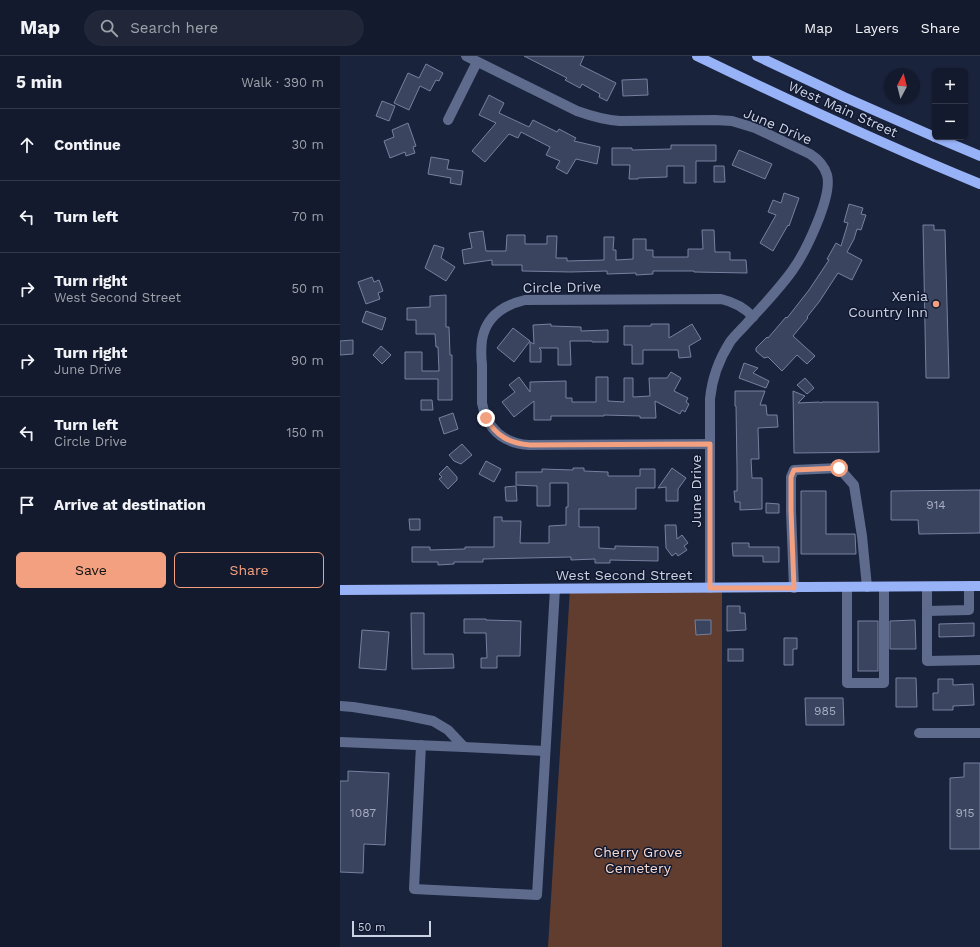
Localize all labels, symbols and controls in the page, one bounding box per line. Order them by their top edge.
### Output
search box [84,10,364,46]
text: Map [20,16,60,39]
icon: search [98,17,120,39]
text: Search here [130,19,218,37]
text: Map [804,20,833,36]
text: Layers [855,20,899,36]
text: Share [921,20,960,36]
north arrow [884,68,920,104]
map controls [932,68,968,140]
button: + [932,68,968,104]
text: 5 min [16,72,62,92]
text: Walk · 390 m [241,75,324,90]
street label: West Main Street [786,78,900,140]
street label: June Drive [741,104,815,148]
button: − [932,104,968,140]
icon: ahead [16,134,38,156]
text: Continue [54,136,121,154]
text: 30 m [292,137,324,152]
icon: left [16,206,38,228]
text: Turn left [54,208,118,226]
text: 70 m [292,209,324,224]
text: Turn right [54,272,127,290]
icon: right [16,278,38,300]
street label: Circle Drive [523,278,601,296]
text: 50 m [292,281,324,296]
place label: Xenia Country Inn [848,288,928,320]
text: West Second Street [54,290,181,305]
marker: Xenia Country Inn [931,299,941,309]
text: Turn right [54,344,127,362]
icon: right [16,350,38,372]
text: 90 m [291,353,324,368]
text: June Drive [54,362,122,377]
route end [477,409,495,427]
text: Turn left [54,416,118,434]
icon: left [16,422,38,444]
text: 150 m [286,425,324,440]
text: Circle Drive [54,434,127,449]
street label: June Drive [688,455,704,527]
route start [830,459,848,477]
icon: arrive [16,494,38,516]
text: Arrive at destination [54,496,206,514]
house number: 914 [926,498,946,512]
button: Save [16,552,166,588]
button: Share [174,552,324,588]
street label: West Second Street [556,567,692,583]
house number: 985 [814,704,836,718]
house number: 1087 [350,806,376,820]
house number: 915 [955,806,975,820]
park label: Cherry Grove Cemetery [594,844,682,876]
scale bar [352,919,431,938]
text: 50 m [358,921,385,934]

